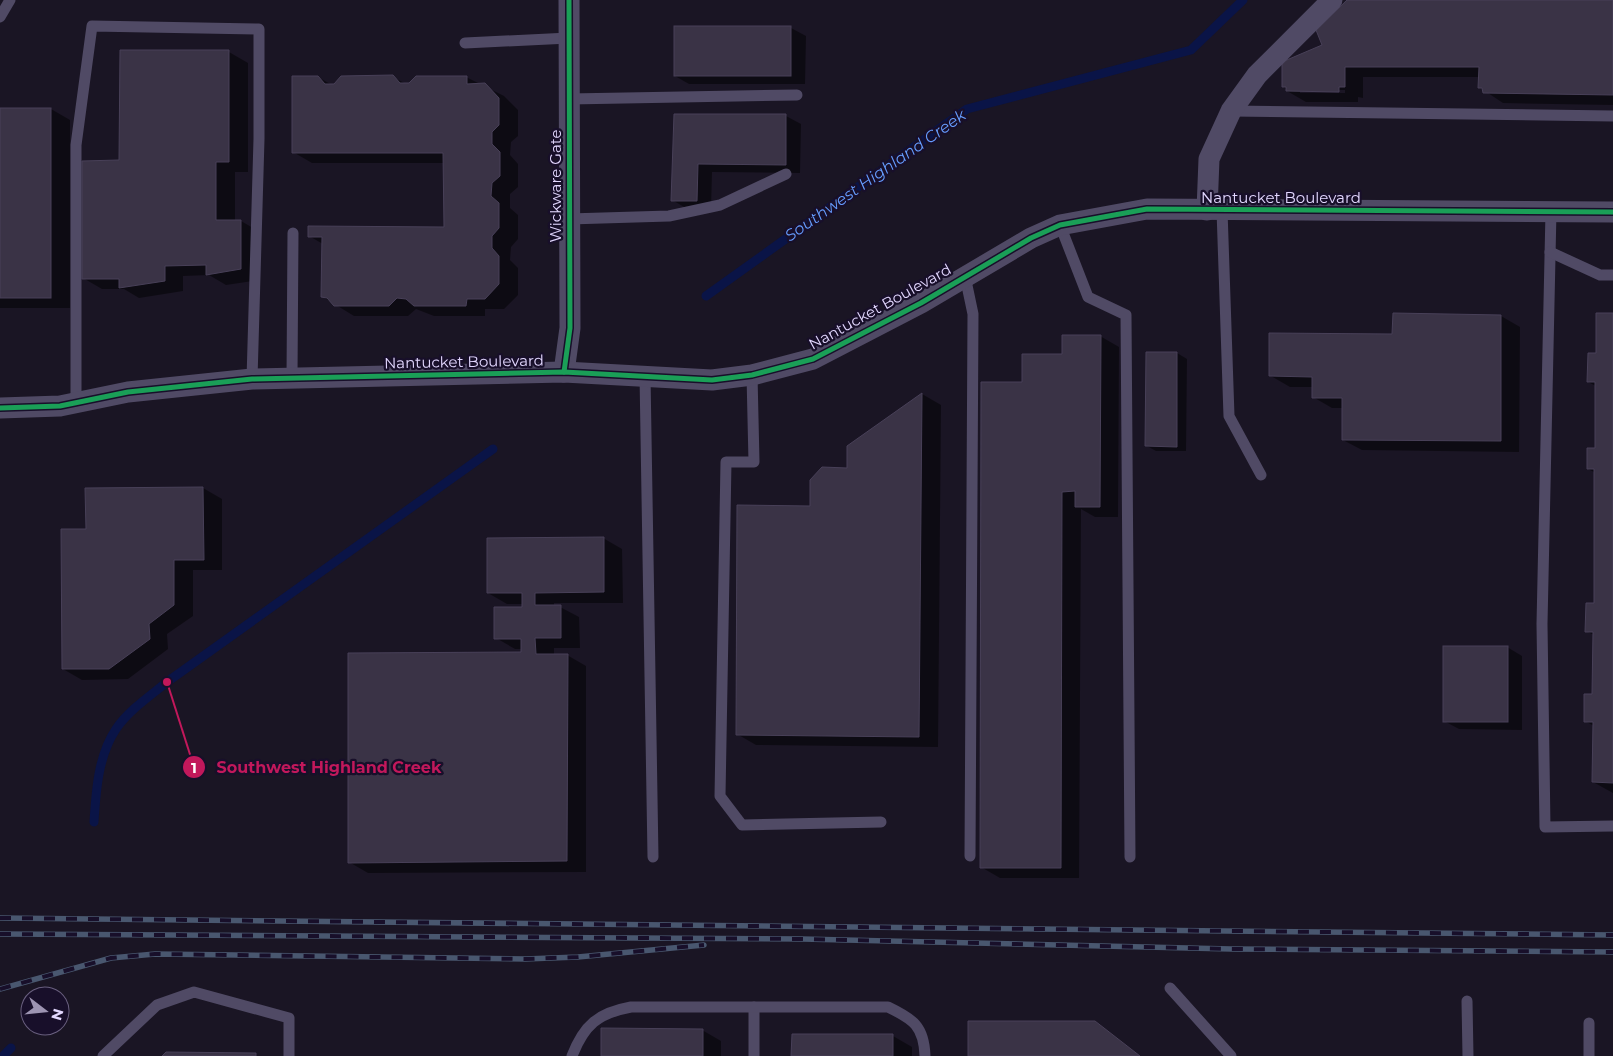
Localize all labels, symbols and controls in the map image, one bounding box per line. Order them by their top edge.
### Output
water label: Southwest Highland Creek [781,105,971,245]
street label: Wickware Gate [546,129,565,243]
street label: Nantucket Boulevard [1201,188,1361,207]
street label: Nantucket Boulevard [805,260,954,354]
street label: Nantucket Boulevard [384,351,544,372]
callout: Southwest Highland Creek [181,752,451,783]
text: 1 [191,758,197,777]
text: Southwest Highland Creek [217,758,442,777]
north arrow [20,986,70,1036]
text: N [47,1007,68,1023]

